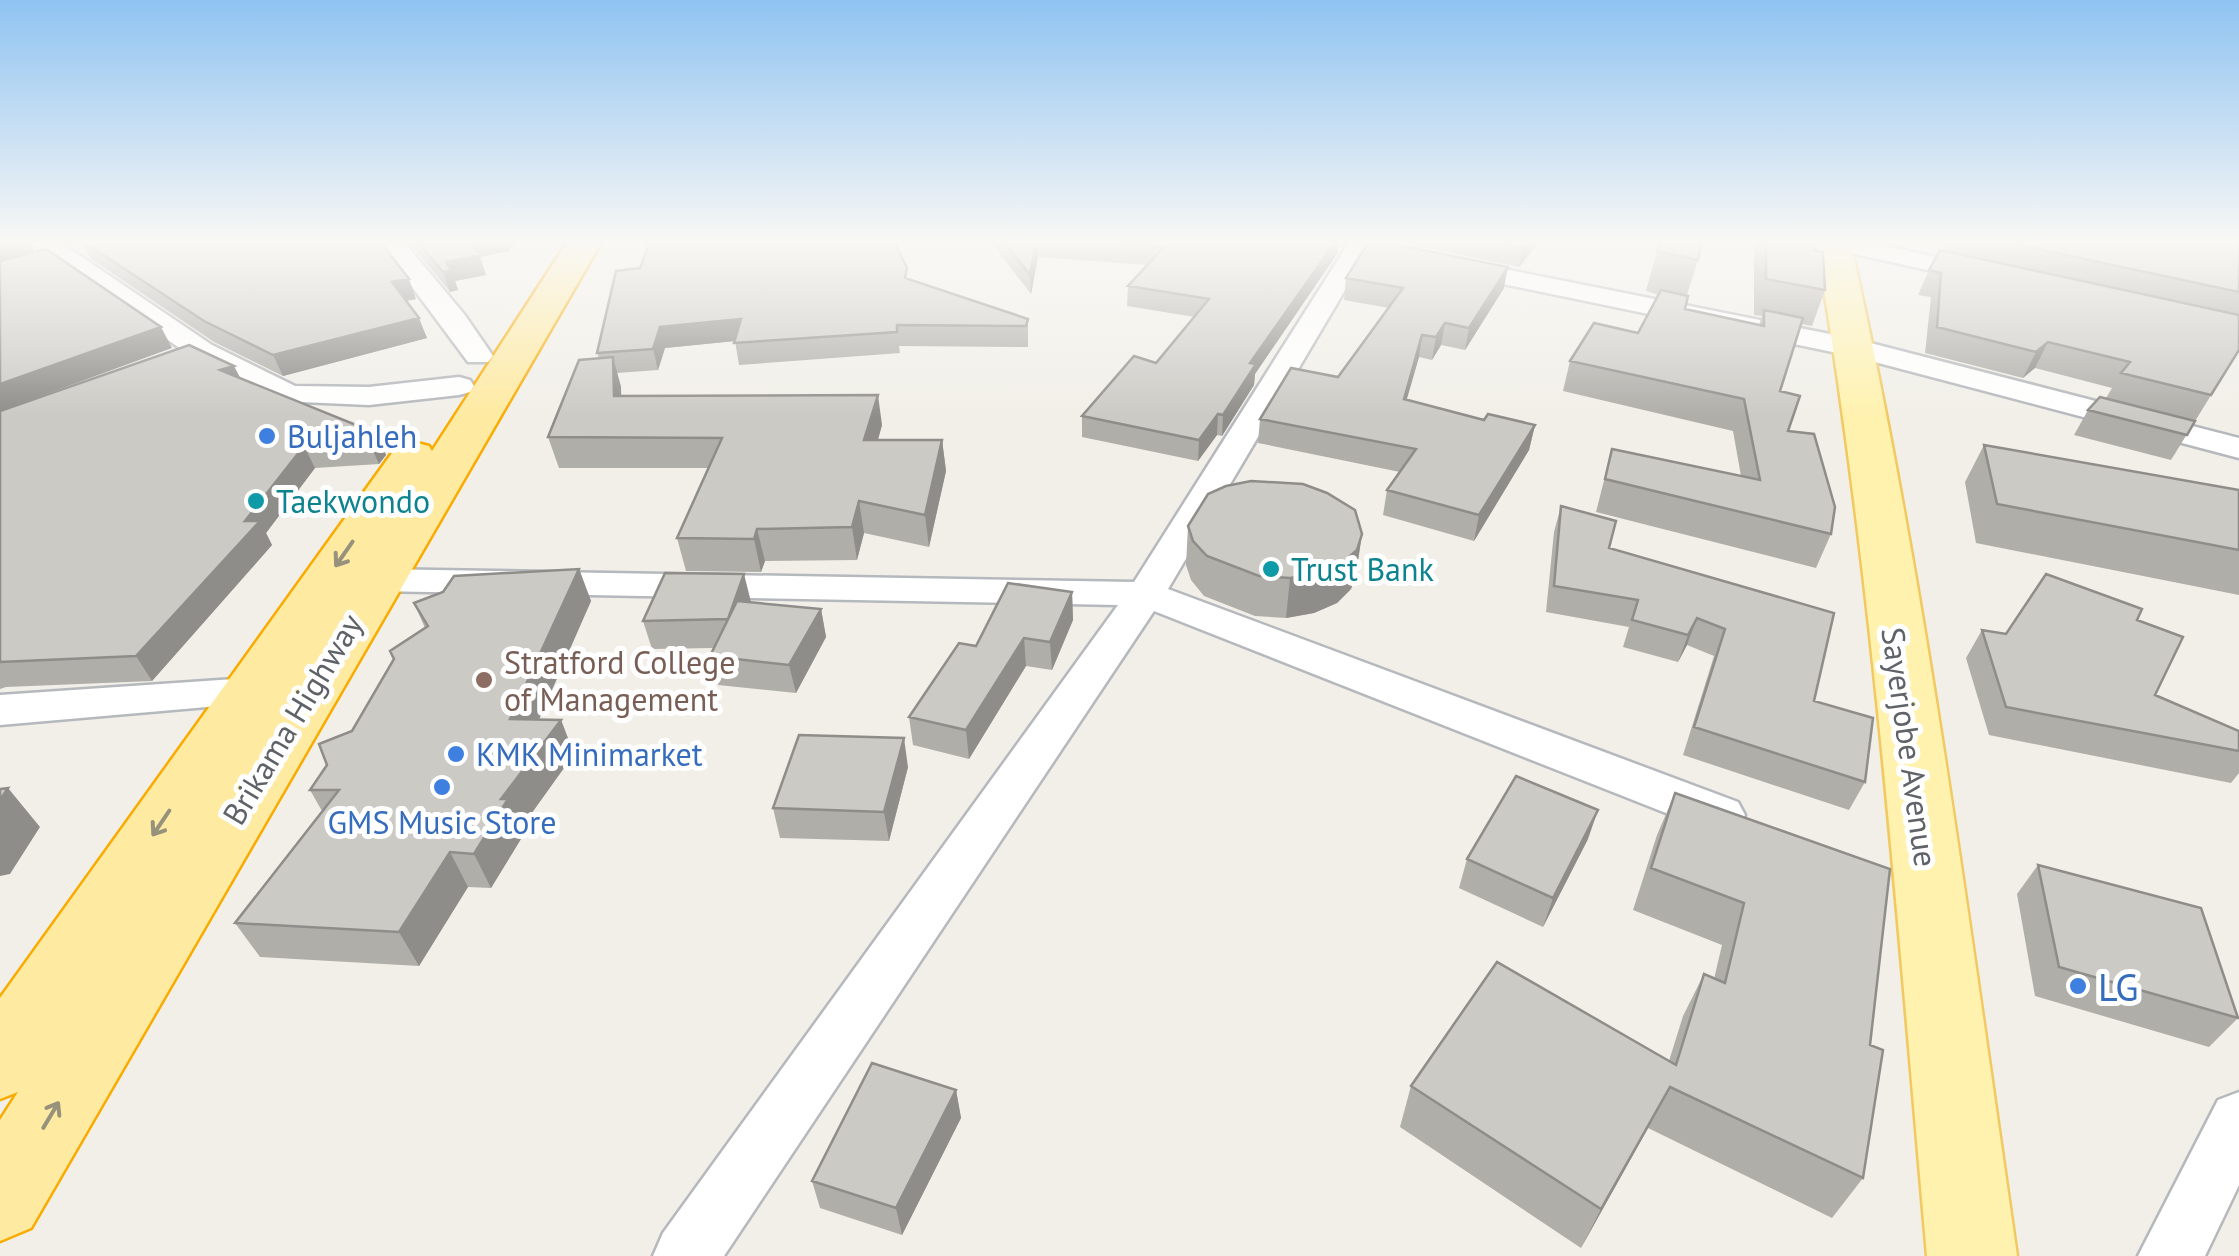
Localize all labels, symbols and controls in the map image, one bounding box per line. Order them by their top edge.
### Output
place label: Buljahleh [287,415,417,457]
marker: Buljahleh [256,425,278,447]
place label: Taekwondo [276,480,430,522]
marker: Taekwondo [245,490,267,512]
one-way arrow [334,540,355,568]
place label: Trust Bank [1291,548,1434,590]
marker: Trust Bank [1260,558,1282,580]
street label: Brikama Highway [212,606,372,832]
street label: Sayerjobe Avenue [1872,625,1948,869]
place label: Stratford College of Management [504,641,735,720]
marker: Stratford College of Management [473,669,495,691]
place label: KMK Minimarket [476,733,703,775]
marker: KMK Minimarket [445,743,467,765]
marker: GMS Music Store [431,776,453,798]
place label: GMS Music Store [327,801,557,843]
one-way arrow [151,808,172,836]
place label: LG [2098,962,2138,1011]
marker: LG [2067,975,2089,997]
one-way arrow [41,1101,61,1130]

